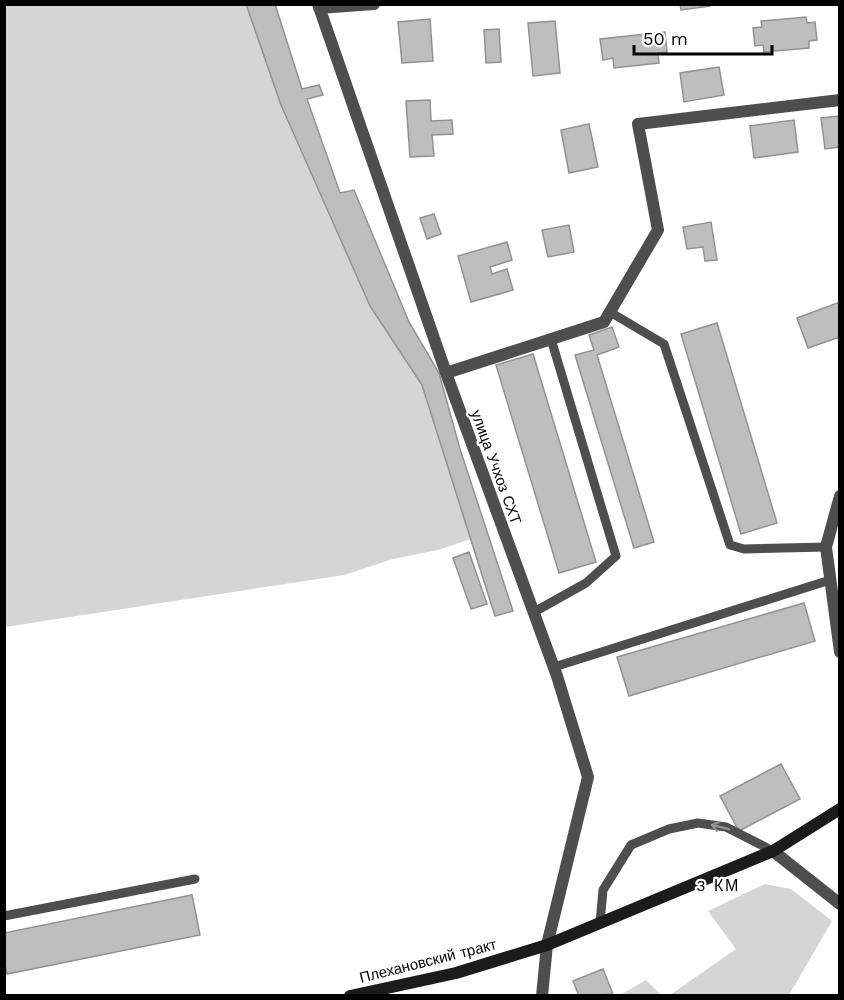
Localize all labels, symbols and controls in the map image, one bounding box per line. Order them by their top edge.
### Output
scale bar [634,18,772,56]
text: 50 m [643,28,688,49]
street label: улица Учхоз СХТ [467,407,525,527]
one-way arrow [711,821,730,833]
district label: 3 КМ [696,876,740,895]
street label: Плехановский тракт [358,935,499,987]

